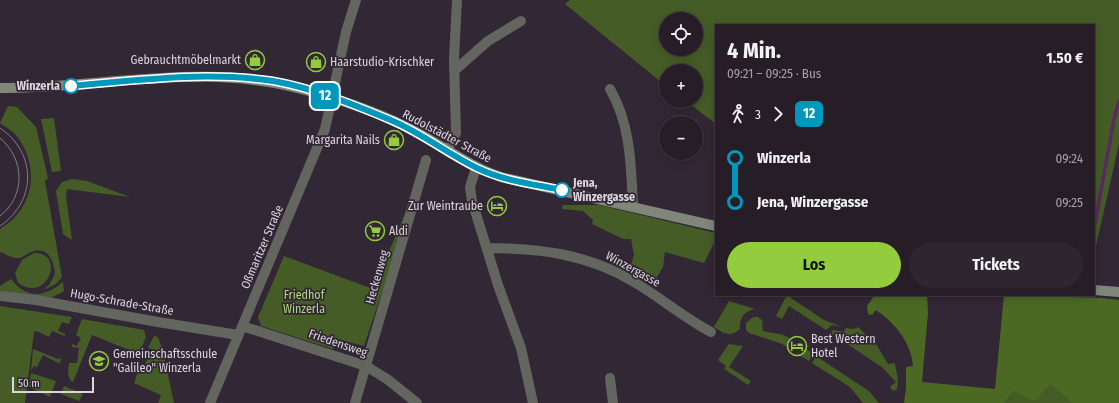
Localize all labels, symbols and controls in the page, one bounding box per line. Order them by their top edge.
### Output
map controls [659,12,703,160]
button: locate [659,12,703,56]
text: 4 Min. [727,37,781,64]
shop icon: Gebrauchtmöbelmarkt [244,49,266,71]
text: 1.50 € [1046,49,1083,67]
shop icon: Haarstudio-Krischker [305,51,327,73]
place label: Gebrauchtmöbelmarkt [131,53,241,67]
place label: Haarstudio-Krischker [330,55,435,69]
button: + [659,64,703,108]
text: 09:21 – 09:25 · Bus [727,66,821,81]
marker: Winzerla [63,78,79,94]
place label: Winzerla [17,79,60,93]
line badge: 12 [307,83,343,109]
text: 12 [319,87,331,104]
icon: walk [727,103,749,125]
icon: forward [767,103,789,125]
text: 12 [803,105,815,122]
street label: Rudolstädter Straße [400,107,494,165]
text: 3 [755,107,761,122]
button: − [659,116,703,160]
shop icon: Margarita Nails [383,129,405,151]
place label: Margarita Nails [306,133,380,147]
text: Winzerla [757,149,811,167]
text: 09:24 [1055,151,1083,166]
place label: Jena, Winzergasse [572,176,635,204]
marker: Jena, Winzergasse [554,182,570,198]
text: Jena, Winzergasse [757,193,868,211]
hotel icon: Zur Weintraube [486,195,508,217]
text: 09:25 [1056,195,1083,210]
place label: Zur Weintraube [408,199,483,213]
street label: Oßmaritzer Straße [238,203,286,291]
supermarket icon: Aldi [364,220,386,242]
place label: Aldi [389,224,408,238]
button: Los [727,242,901,288]
button: Tickets [909,242,1083,288]
street label: Heckenweg [363,248,391,306]
street label: Winzergasse [603,248,663,290]
street label: Hugo-Schrade-Straße [69,286,175,318]
park label: Friedhof Winzerla [283,288,326,316]
street label: Friedensweg [307,326,370,360]
place label: Best Western Hotel [811,332,875,360]
hotel icon: Best Western Hotel [786,335,808,357]
place label: Gemeinschaftsschule "Galileo" Winzerla [113,347,217,375]
school or university icon: Gemeinschaftsschule "Galileo" Winzerla [88,350,110,372]
scale bar [12,375,94,394]
text: 50 m [18,377,40,390]

